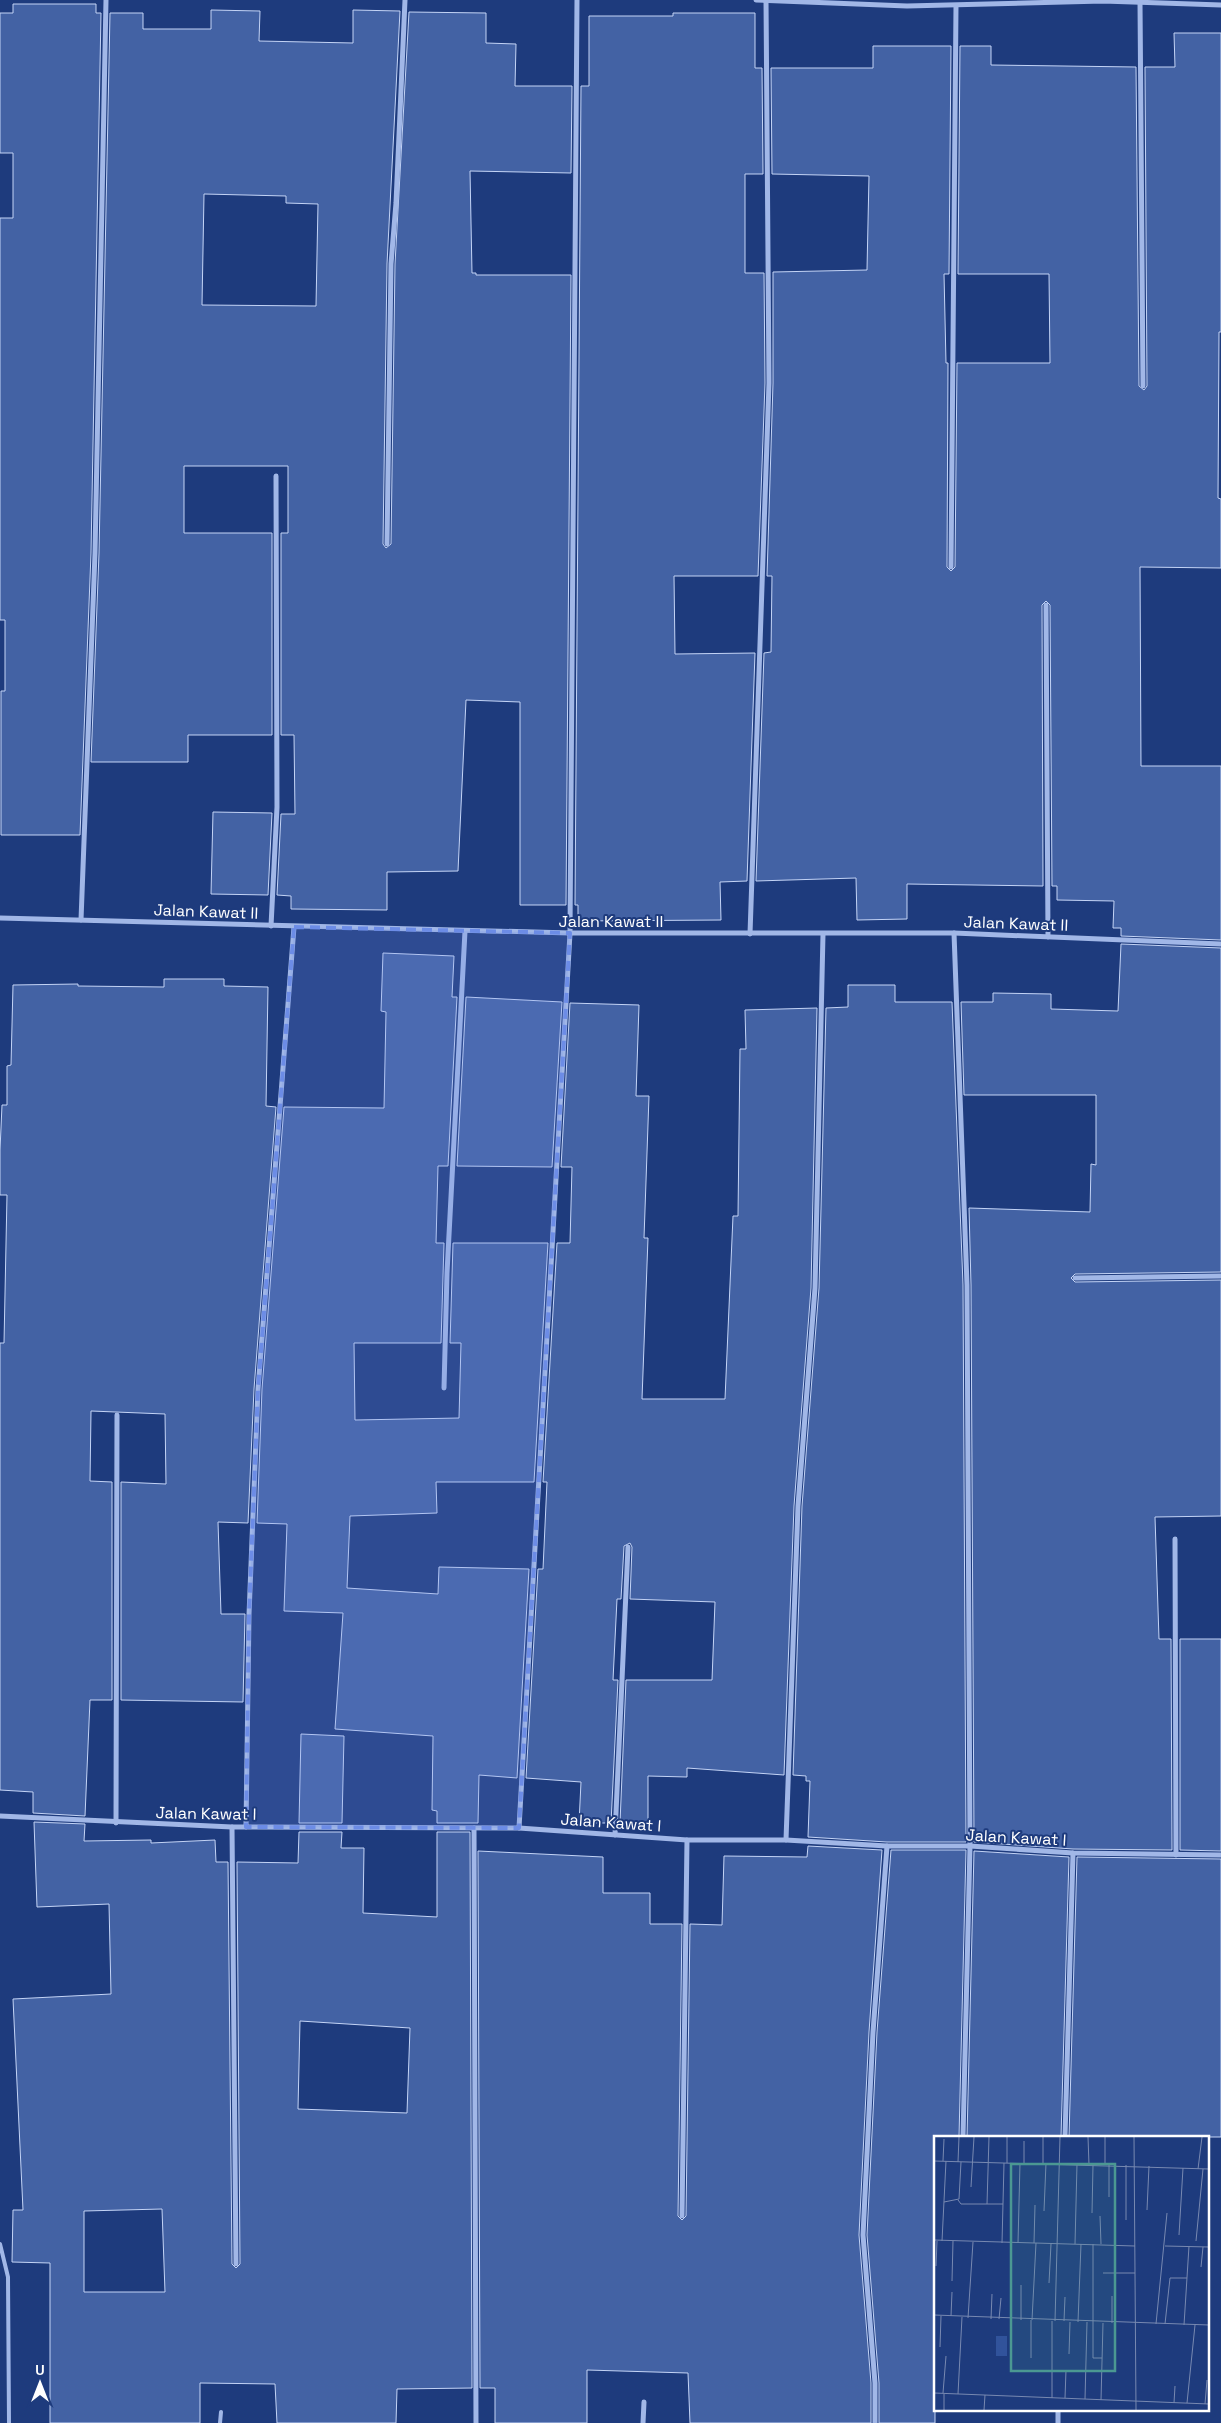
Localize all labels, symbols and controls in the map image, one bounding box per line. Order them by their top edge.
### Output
street label: Jalan Kawat II [153,899,259,924]
street label: Jalan Kawat II [559,911,663,932]
street label: Jalan Kawat II [963,911,1069,936]
street label: Jalan Kawat I [155,1802,257,1825]
street label: Jalan Kawat I [560,1809,662,1836]
street label: Jalan Kawat I [965,1824,1067,1851]
inset map [934,2136,1208,2410]
north arrow [15,2358,65,2408]
text: U [35,2361,45,2379]

